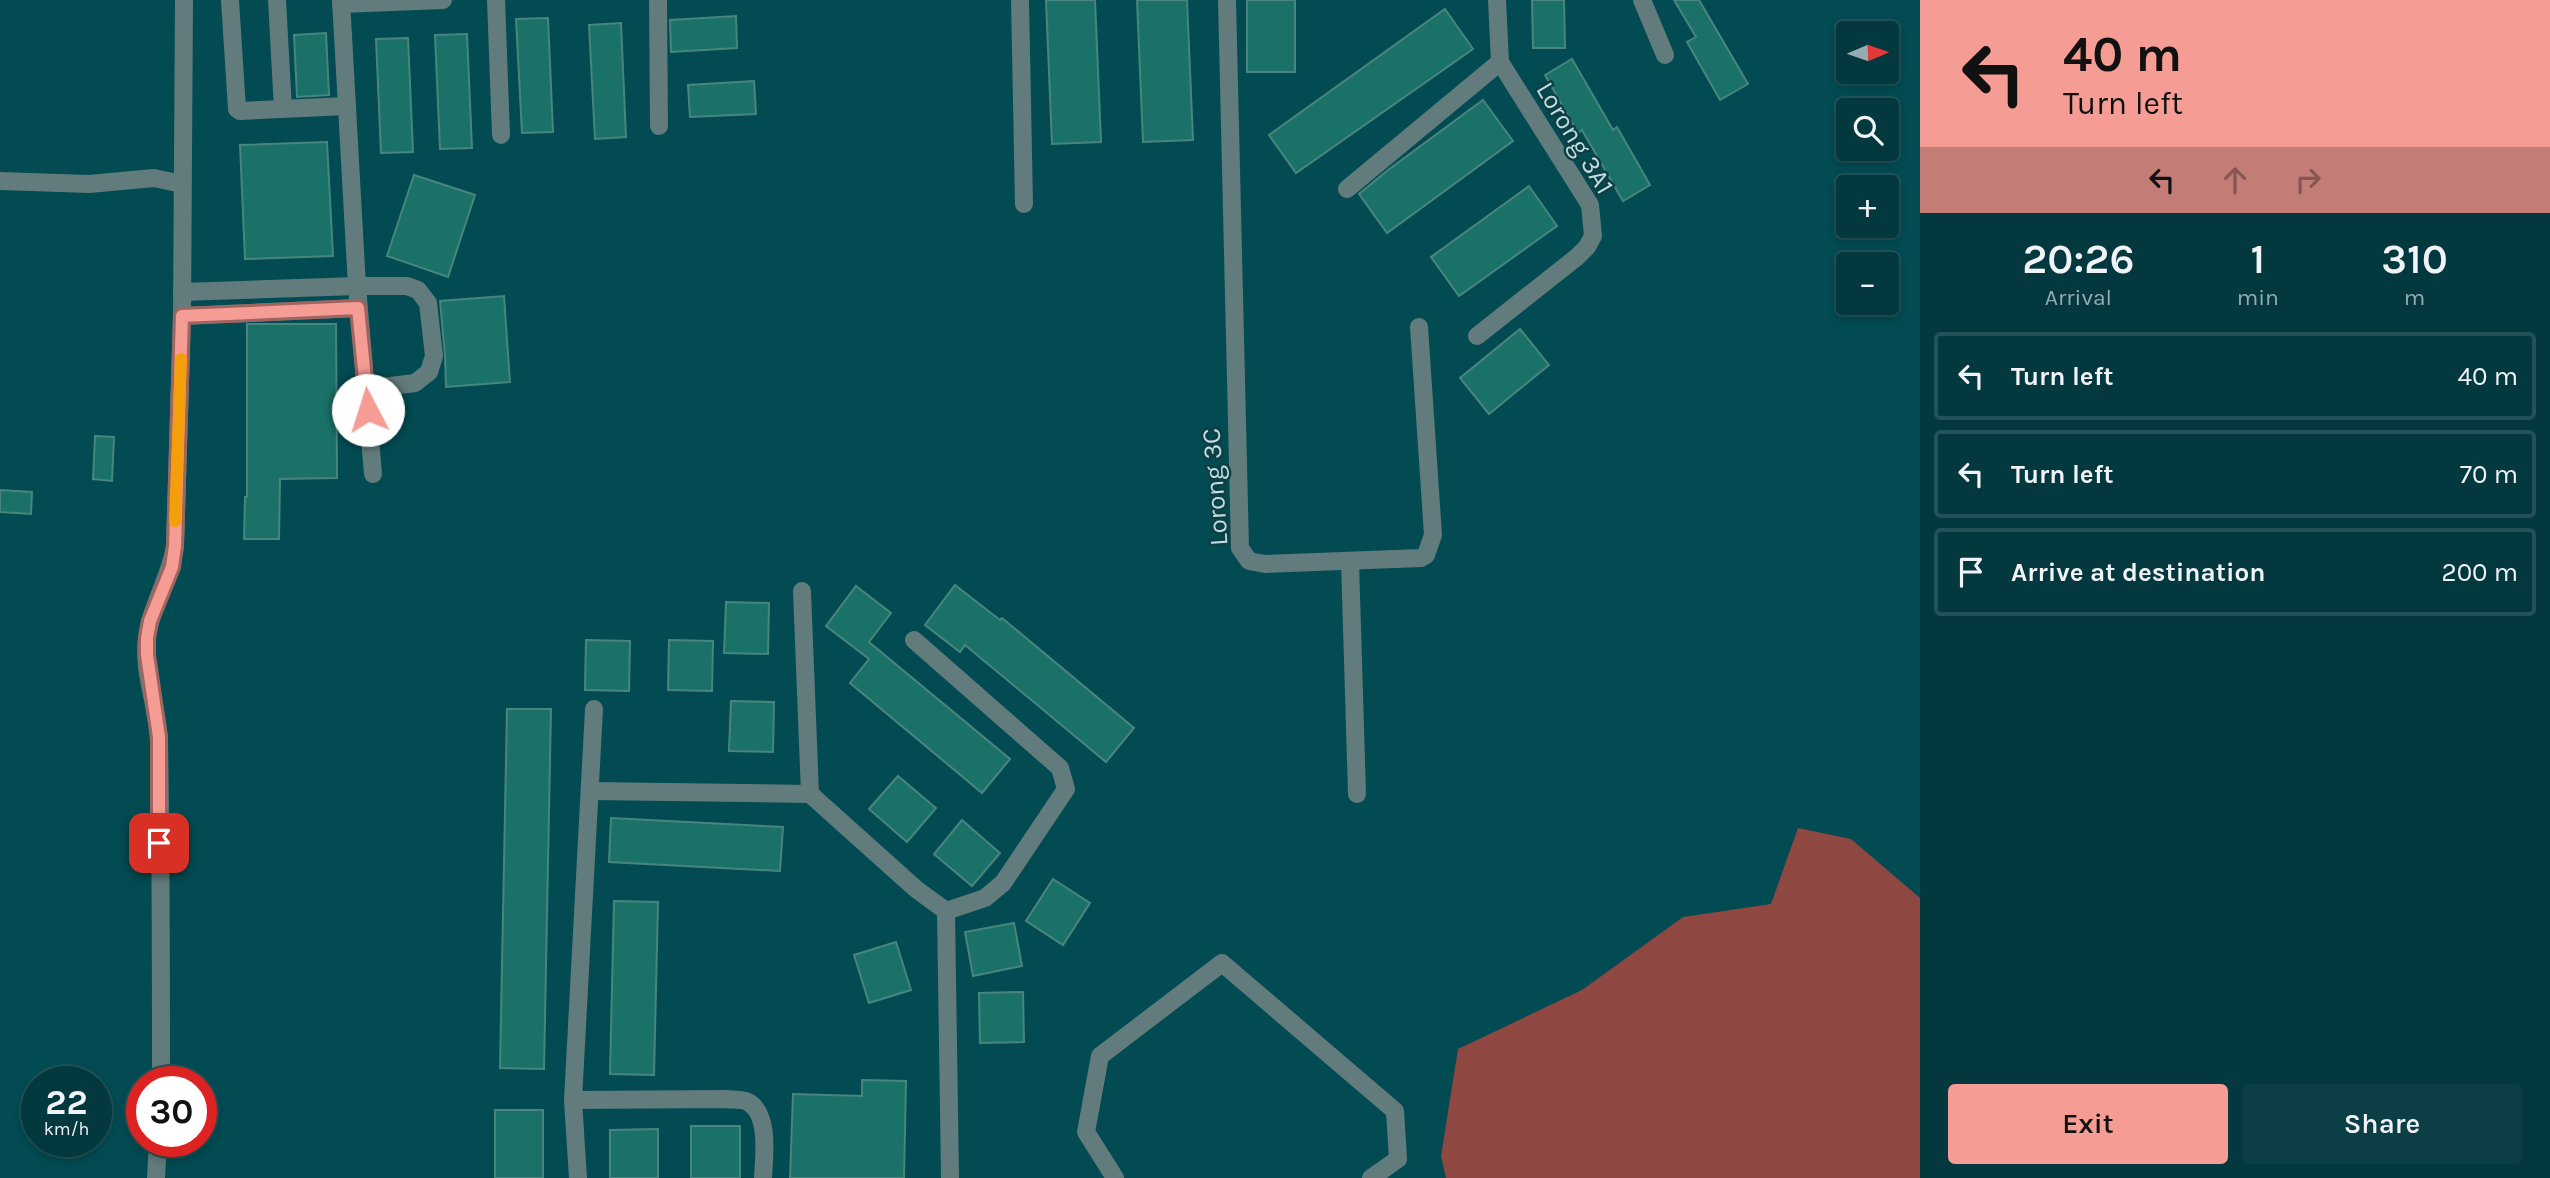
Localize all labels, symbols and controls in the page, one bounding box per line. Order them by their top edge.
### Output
north arrow [1836,21,1899,84]
map controls [1836,21,1899,315]
text: 40 m [2063,26,2182,83]
icon: left [1948,28,2039,119]
street label: Lorong 3A1 [1529,76,1621,200]
text: Turn left [2063,85,2183,122]
button: search [1836,98,1899,161]
icon: left [2143,161,2181,199]
icon: ahead [2216,161,2254,199]
icon: right [2289,161,2327,199]
button: + [1836,175,1899,238]
text: 20:26 [2022,234,2135,284]
text: 1 [2251,234,2265,284]
text: 310 [2381,234,2448,284]
button: − [1836,252,1899,315]
text: Arrival [2045,284,2112,311]
text: min [2237,284,2279,311]
text: m [2404,284,2425,311]
icon: left [1952,357,1990,395]
text: Turn left [2011,361,2113,392]
text: 40 m [2458,361,2518,392]
position arrow [331,373,405,447]
street label: Lorong 3C [1195,427,1235,547]
icon: left [1952,455,1990,493]
text: Turn left [2011,459,2113,490]
text: 70 m [2460,459,2518,490]
icon: arrive [1952,553,1990,591]
text: Arrive at destination [2011,557,2265,588]
text: 200 m [2442,557,2518,588]
pin [129,813,189,873]
icon: arrive [140,824,178,862]
speed limit sign: 30 [126,1066,217,1157]
text: 22 [45,1082,88,1123]
button: Exit [1948,1084,2228,1164]
button: Share [2242,1084,2522,1164]
text: km/h [44,1118,89,1140]

